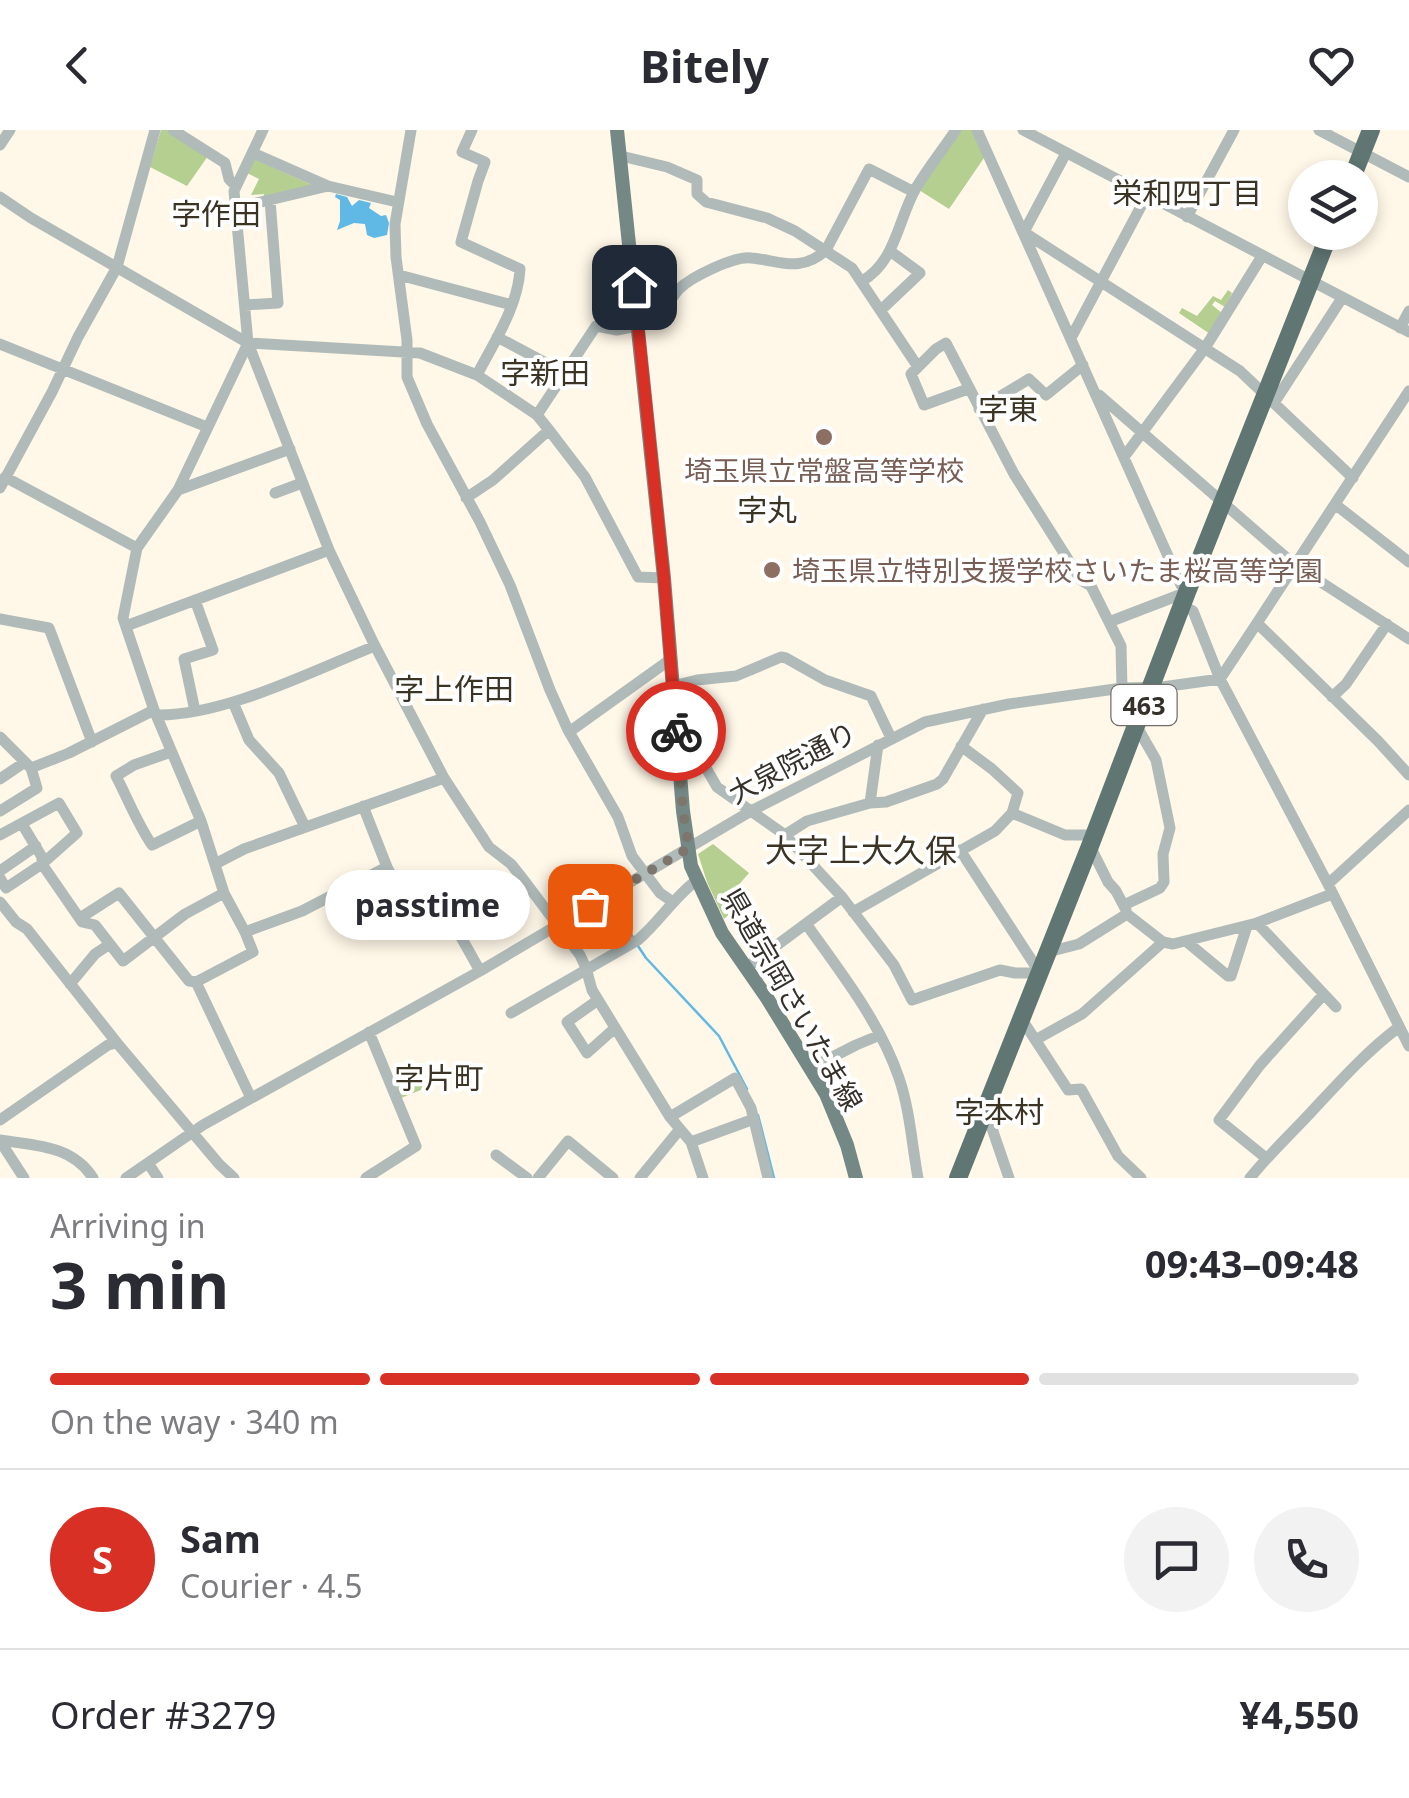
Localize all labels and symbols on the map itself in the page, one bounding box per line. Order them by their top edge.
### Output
district label: 栄和四丁目 [1112,172,1262,213]
district label: 字作田 [171,193,261,234]
pin [592,245,677,330]
district label: 字新田 [500,352,590,393]
district label: 字東 [978,388,1038,429]
marker: 埼玉県立常盤高等学校 [813,426,835,448]
place label: 埼玉県立常盤高等学校 [684,451,964,489]
district label: 字丸 [737,489,797,530]
place label: 埼玉県立特別支援学校さいたま桜高等学園 [792,551,1323,589]
marker: 埼玉県立特別支援学校さいたま桜高等学園 [761,559,783,581]
district label: 字上作田 [394,668,514,709]
courier [626,681,726,781]
road number: 463 [1112,685,1176,725]
street label: 大泉院通り [721,712,863,812]
district label: 大字上大久保 [765,828,957,871]
pin [548,864,633,949]
callout: passtime [325,871,530,941]
street label: 県道宗岡さいたま線 [714,881,872,1117]
district label: 字片町 [394,1057,484,1098]
district label: 字本村 [954,1091,1044,1132]

